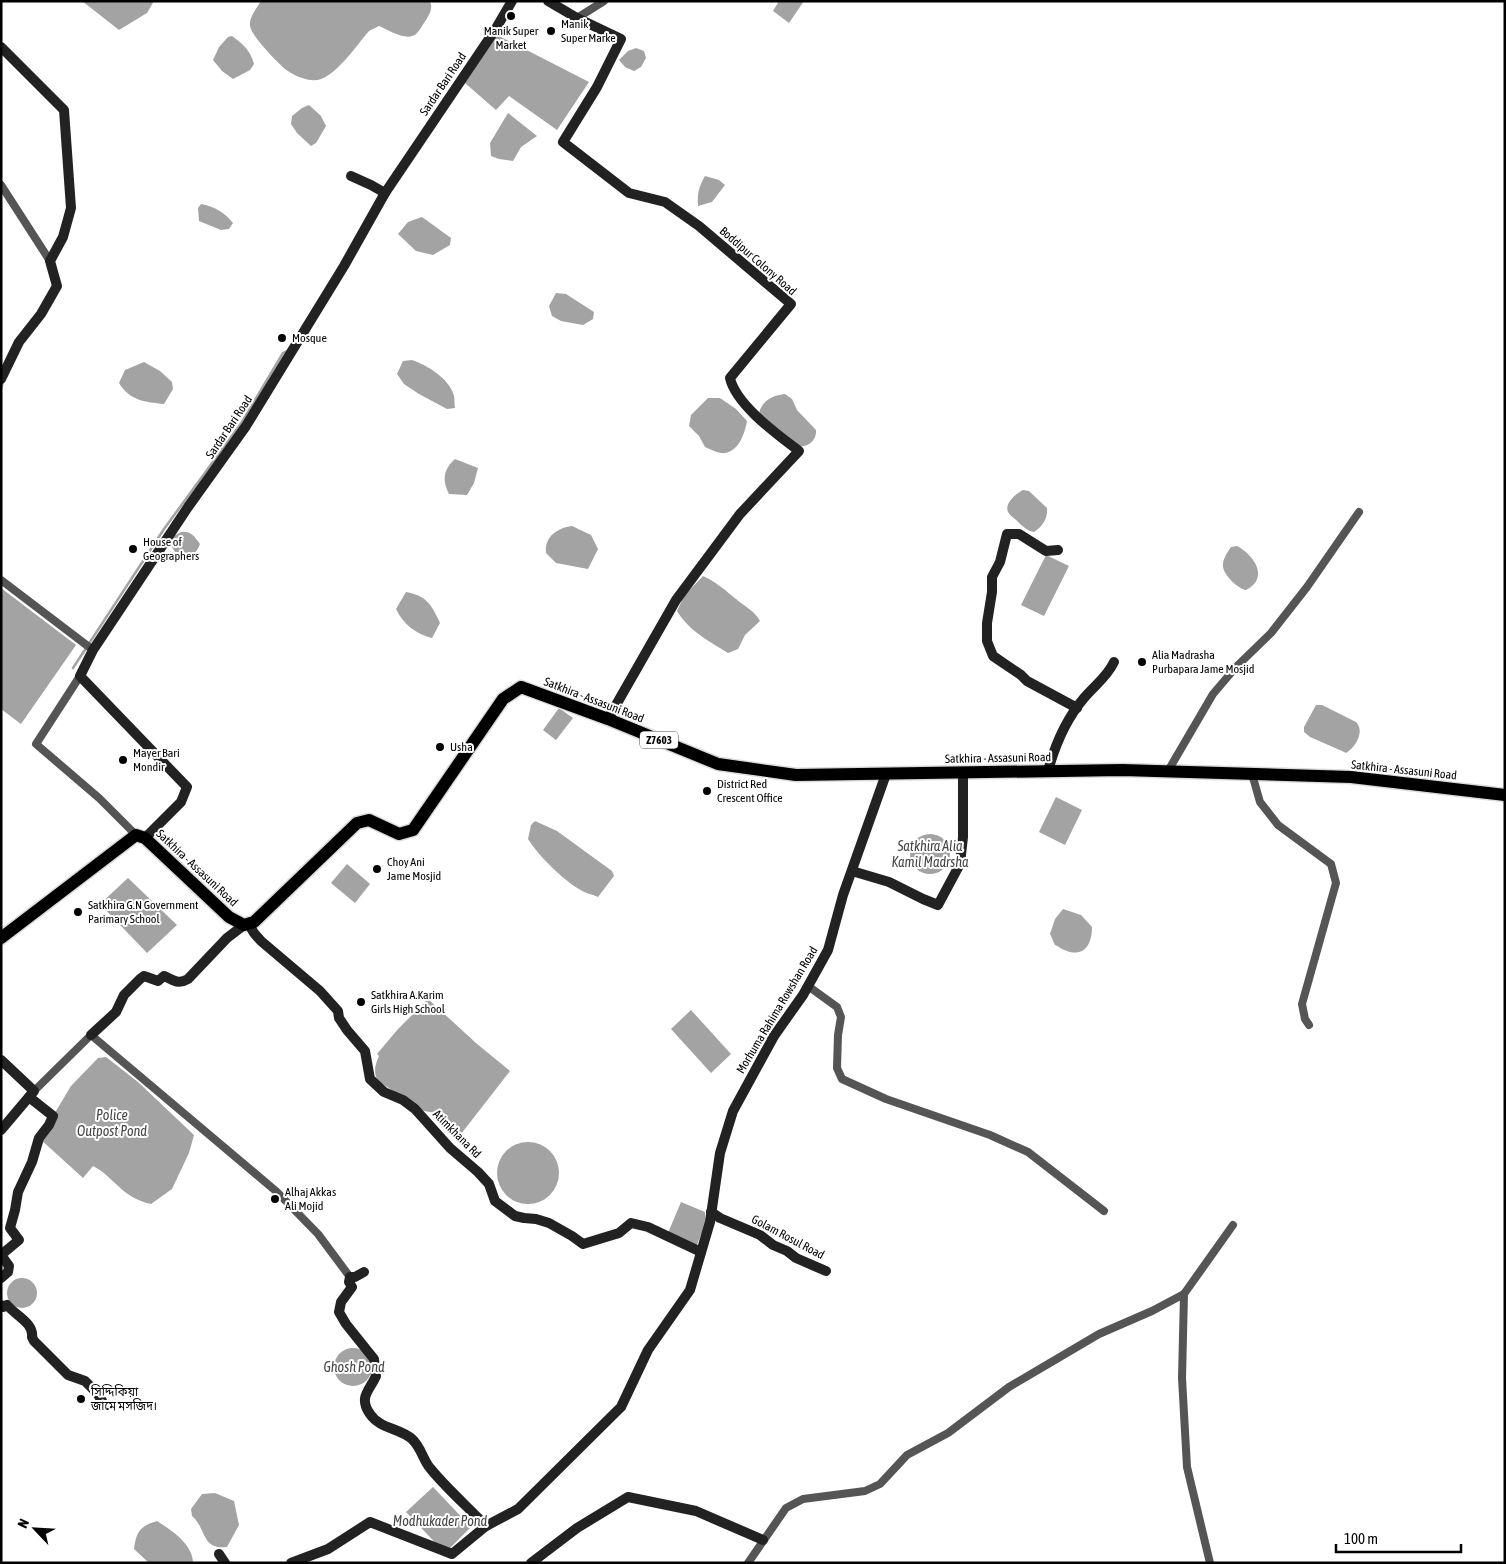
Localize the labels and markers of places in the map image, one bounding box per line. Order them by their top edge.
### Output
marker: Manik Super Market [505,10,517,22]
place label: Manik Super Marke [561,17,616,45]
place label: Manik Super Market [484,24,539,52]
marker: Manik Super Marke [545,25,557,37]
place label: Mosque [292,331,327,345]
marker: Mosque [276,332,288,344]
place label: House of Geographers [143,535,199,563]
marker: House of Geographers [127,543,139,555]
place label: Alia Madrasha Purbapara Jame Mosjid [1152,648,1255,676]
marker: Alia Madrasha Purbapara Jame Mosjid [1136,656,1148,668]
place label: Usha [450,740,473,754]
marker: Usha [434,741,446,753]
place label: Mayer Bari Mondir [133,746,180,774]
marker: Mayer Bari Mondir [117,754,129,766]
place label: District Red Crescent Office [717,777,783,805]
marker: District Red Crescent Office [701,785,713,797]
place label: Choy Ani Jame Mosjid [387,855,441,883]
marker: Choy Ani Jame Mosjid [371,863,383,875]
place label: Satkhira G.N Government Parimary School [88,898,199,926]
marker: Satkhira G.N Government Parimary School [72,906,84,918]
place label: Satkhira A.Karim Girls High School [371,988,446,1016]
marker: Satkhira A.Karim Girls High School [355,996,367,1008]
place label: Alhaj Akkas Ali Mojid [285,1185,336,1213]
marker: Alhaj Akkas Ali Mojid [269,1193,281,1205]
place label: সিদ্দিকিয়া জামে মসজিদ। [90,1384,157,1413]
marker: সিদ্দিকিয়া জামে মসজিদ। [75,1393,87,1405]

